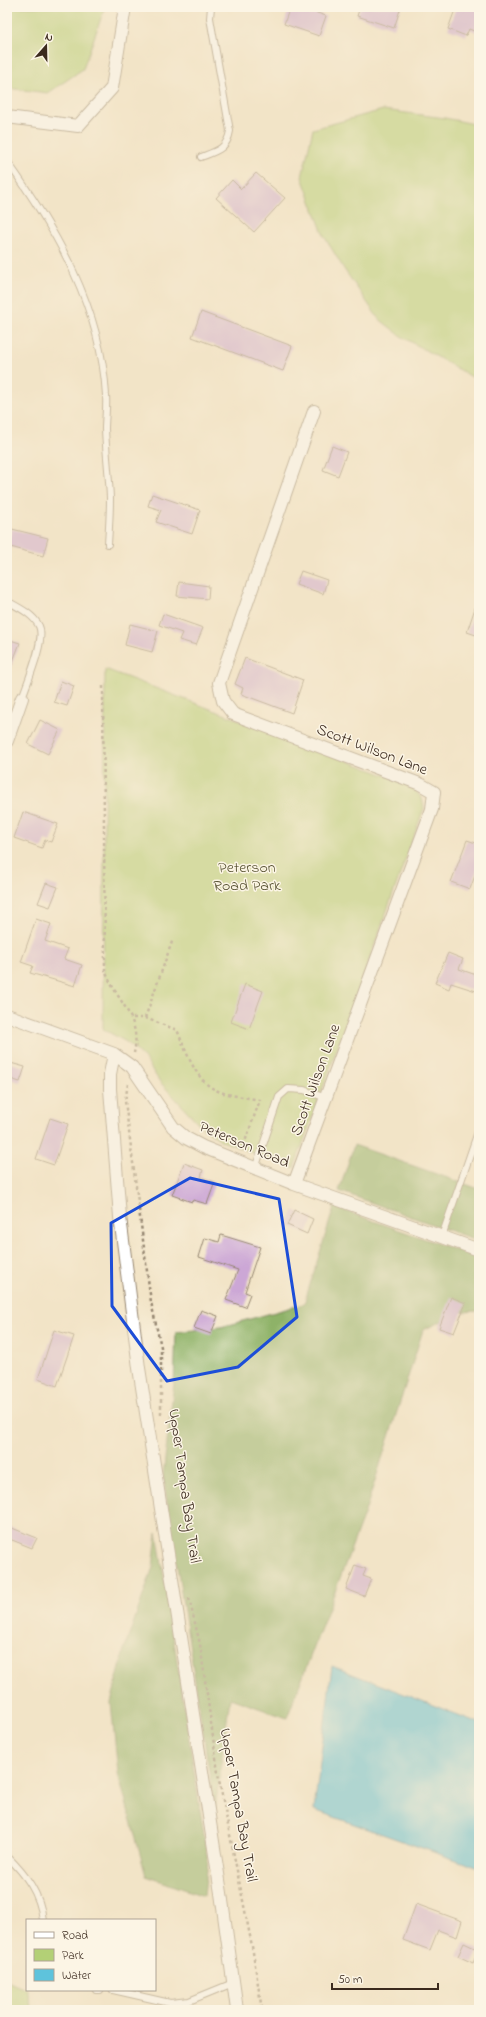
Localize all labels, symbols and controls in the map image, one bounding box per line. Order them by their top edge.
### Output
north arrow [26,26,66,66]
text: N [43,29,55,46]
street label: Scott Wilson Lane [313,718,432,782]
park label: Peterson Road Park [213,856,282,898]
street label: Scott Wilson Lane [285,1020,348,1139]
street label: Peterson Road [195,1115,293,1175]
street label: Upper Tampa Bay Trail [161,1407,207,1565]
street label: Upper Tampa Bay Trail [213,1726,263,1884]
legend [26,1919,156,1991]
text: Road [62,1927,88,1945]
text: Park [62,1947,84,1965]
scale bar [332,1965,438,1991]
text: Water [62,1967,91,1985]
text: 50 m [338,1971,362,1989]

